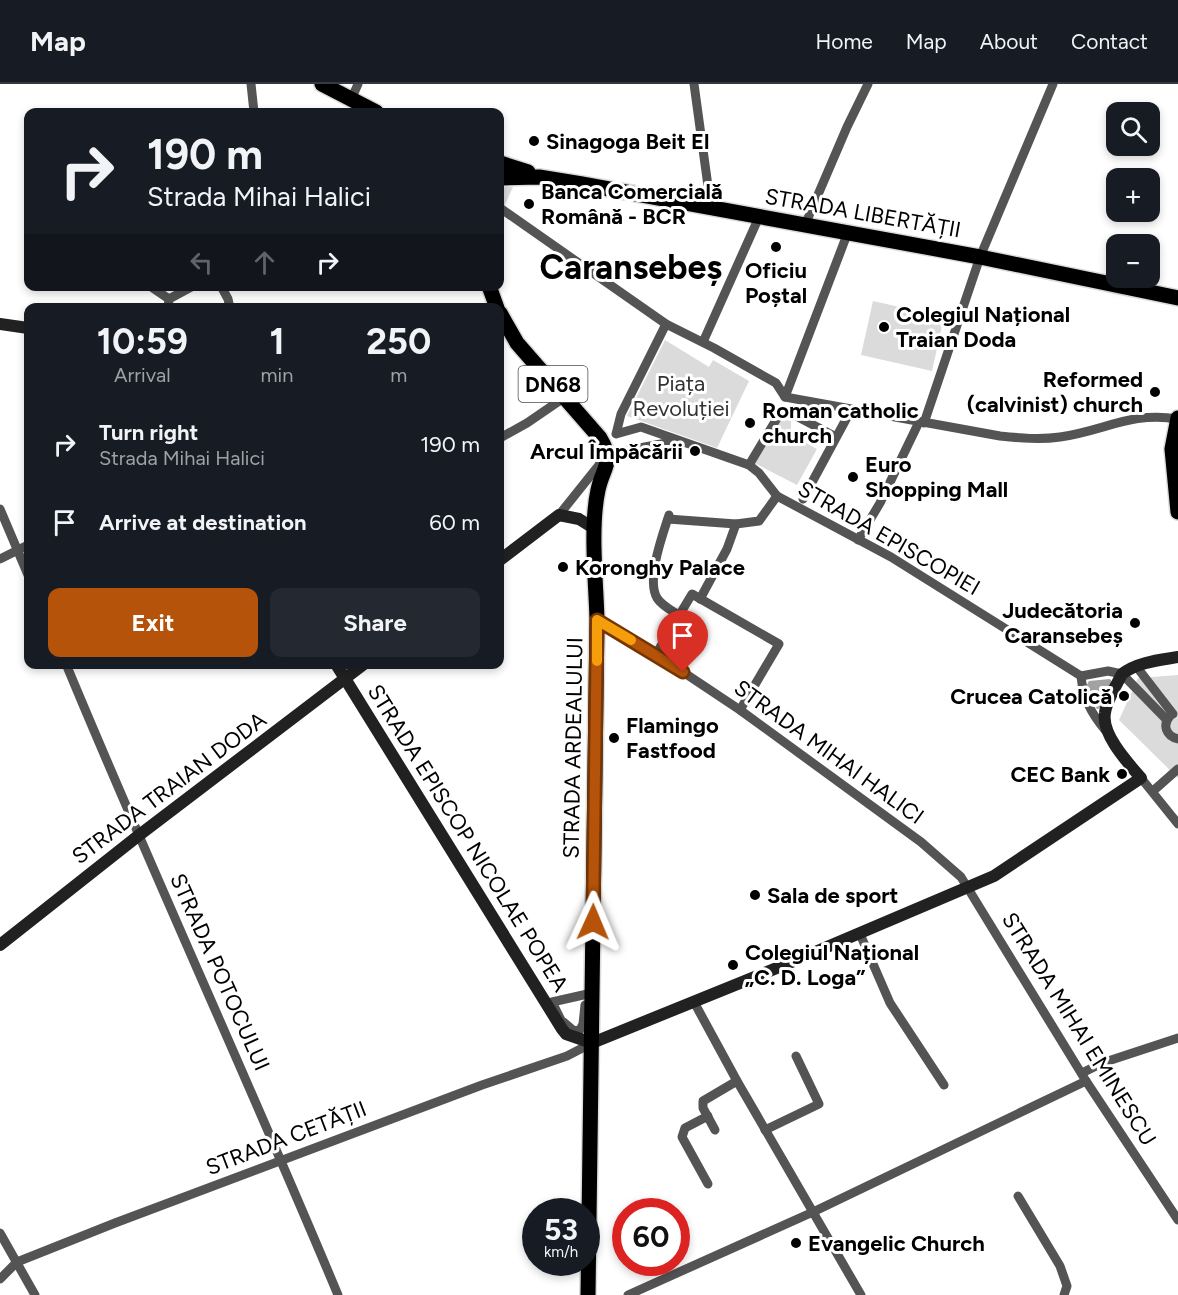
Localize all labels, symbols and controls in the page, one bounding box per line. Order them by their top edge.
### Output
text: Map [30,24,86,58]
text: Home [816,29,873,54]
text: Map [906,29,947,54]
text: About [980,29,1038,54]
text: Contact [1071,29,1148,54]
map controls [1106,102,1160,288]
button: search [1106,102,1160,156]
place label: Sinagoga Beit El [546,128,709,155]
text: 190 m [147,129,263,180]
icon: right [48,132,126,210]
marker: Sinagoga Beit El [527,134,541,148]
button: + [1106,168,1160,222]
place label: Banca Comercială Română - BCR [541,178,723,230]
text: Strada Mihai Halici [147,180,371,213]
street label: STRADA LIBERTĂȚII [763,182,963,244]
marker: Banca Comercială Română - BCR [522,197,536,211]
button: − [1106,234,1160,288]
marker: Oficiu Poștal [769,240,783,254]
icon: left [185,246,218,279]
icon: ahead [248,246,281,279]
icon: right [311,246,344,279]
district label: Caransebeș [539,247,723,288]
place label: Oficiu Poștal [745,257,807,309]
place label: Colegiul Național Traian Doda [896,301,1070,353]
text: 10:59 [97,320,188,363]
text: 1 [269,320,285,363]
text: 250 [366,320,431,363]
marker: Colegiul Național Traian Doda [877,320,891,334]
text: Arrival [114,363,171,387]
text: min [261,363,293,387]
text: m [390,363,407,387]
road number: DN68 [518,366,588,402]
place label: Reformed (calvinist) church [967,366,1143,418]
park label: Piața Revoluției [632,370,730,422]
marker: Reformed (calvinist) church [1148,385,1162,399]
place label: Roman catholic church [762,397,919,449]
marker: Roman catholic church [743,416,757,430]
text: Turn right [99,419,198,446]
icon: right [48,428,81,461]
text: 190 m [420,431,480,458]
place label: Arcul Împăcării [530,438,683,465]
marker: Arcul Împăcării [688,444,702,458]
text: Strada Mihai Halici [99,446,265,470]
place label: Euro Shopping Mall [865,451,1008,503]
marker: Euro Shopping Mall [846,470,860,484]
street label: STRADA EPISCOPIEI [793,475,985,601]
icon: arrive [48,506,81,539]
text: Arrive at destination [99,509,307,536]
text: 60 m [429,509,480,536]
place label: Koronghy Palace [575,554,745,581]
marker: Koronghy Palace [556,560,570,574]
button: Exit [48,588,258,657]
button: Share [270,588,480,657]
place label: Judecătoria Caransebeș [1002,597,1123,649]
pin [657,610,708,672]
marker: Judecătoria Caransebeș [1128,616,1142,630]
icon: arrive [666,619,699,652]
street label: STRADA ARDEALULUI [558,637,588,859]
street label: STRADA MIHAI HALICI [729,674,929,830]
street label: STRADA EPISCOP NICOLAE POPEA [362,679,574,997]
place label: Crucea Catolică [950,683,1112,710]
marker: Crucea Catolică [1117,689,1131,703]
street label: STRADA TRAIAN DODA [67,706,272,870]
place label: Flamingo Fastfood [626,712,719,764]
marker: Flamingo Fastfood [607,731,621,745]
place label: CEC Bank [1010,761,1110,788]
marker: CEC Bank [1115,767,1129,781]
street label: STRADA POTOCULUI [164,869,276,1075]
place label: Sala de sport [767,882,899,909]
marker: Sala de sport [748,888,762,902]
position arrow [561,890,625,954]
street label: STRADA MIHAI EMINESCU [996,907,1162,1151]
place label: Colegiul Național „C. D. Loga” [745,939,919,991]
marker: Colegiul Național „C. D. Loga” [726,958,740,972]
street label: STRADA CETĂȚII [202,1095,370,1181]
speed limit sign: 60 [612,1198,690,1276]
text: 53 [544,1211,578,1248]
place label: Evangelic Church [808,1230,985,1257]
marker: Evangelic Church [789,1236,803,1250]
text: km/h [544,1243,578,1261]

